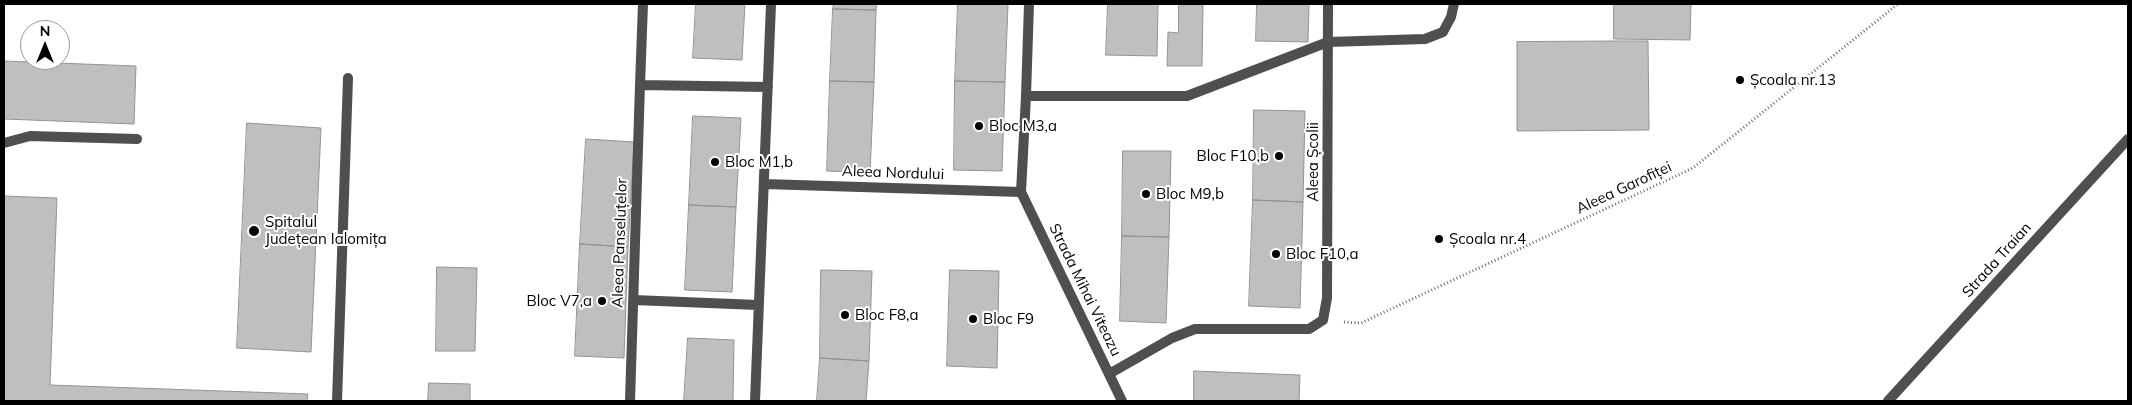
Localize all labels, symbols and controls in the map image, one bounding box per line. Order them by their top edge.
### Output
north arrow [20,20,70,70]
text: N [40,22,50,40]
place label: Școala nr.13 [1750,71,1836,89]
marker: Școala nr.13 [1734,74,1746,86]
place label: Bloc M3,a [989,117,1057,135]
marker: Bloc M3,a [973,120,985,132]
street label: Aleea Școlii [1304,122,1322,202]
place label: Bloc F10,b [1196,147,1269,165]
marker: Bloc F10,b [1273,150,1285,162]
place label: Bloc M1,b [725,153,793,171]
marker: Bloc M1,b [709,156,721,168]
street label: Aleea Garofiței [1573,158,1675,218]
street label: Aleea Nordului [842,162,944,184]
street label: Aleea Panseluțelor [609,178,631,308]
place label: Bloc M9,b [1156,185,1224,203]
marker: Bloc M9,b [1140,188,1152,200]
place label: Spitalul Județean Ialomița [265,213,387,248]
street label: Strada Traian [1959,219,2035,301]
street label: Strada Mihai Viteazu [1045,221,1125,359]
marker: Spitalul Județean Ialomița [247,224,261,238]
place label: Școala nr.4 [1449,230,1526,248]
marker: Școala nr.4 [1433,233,1445,245]
place label: Bloc F10,a [1286,245,1358,263]
marker: Bloc F10,a [1270,248,1282,260]
place label: Bloc V7,a [526,292,592,310]
marker: Bloc V7,a [596,295,608,307]
place label: Bloc F8,a [855,306,918,324]
marker: Bloc F8,a [839,309,851,321]
place label: Bloc F9 [983,310,1034,328]
marker: Bloc F9 [967,313,979,325]

